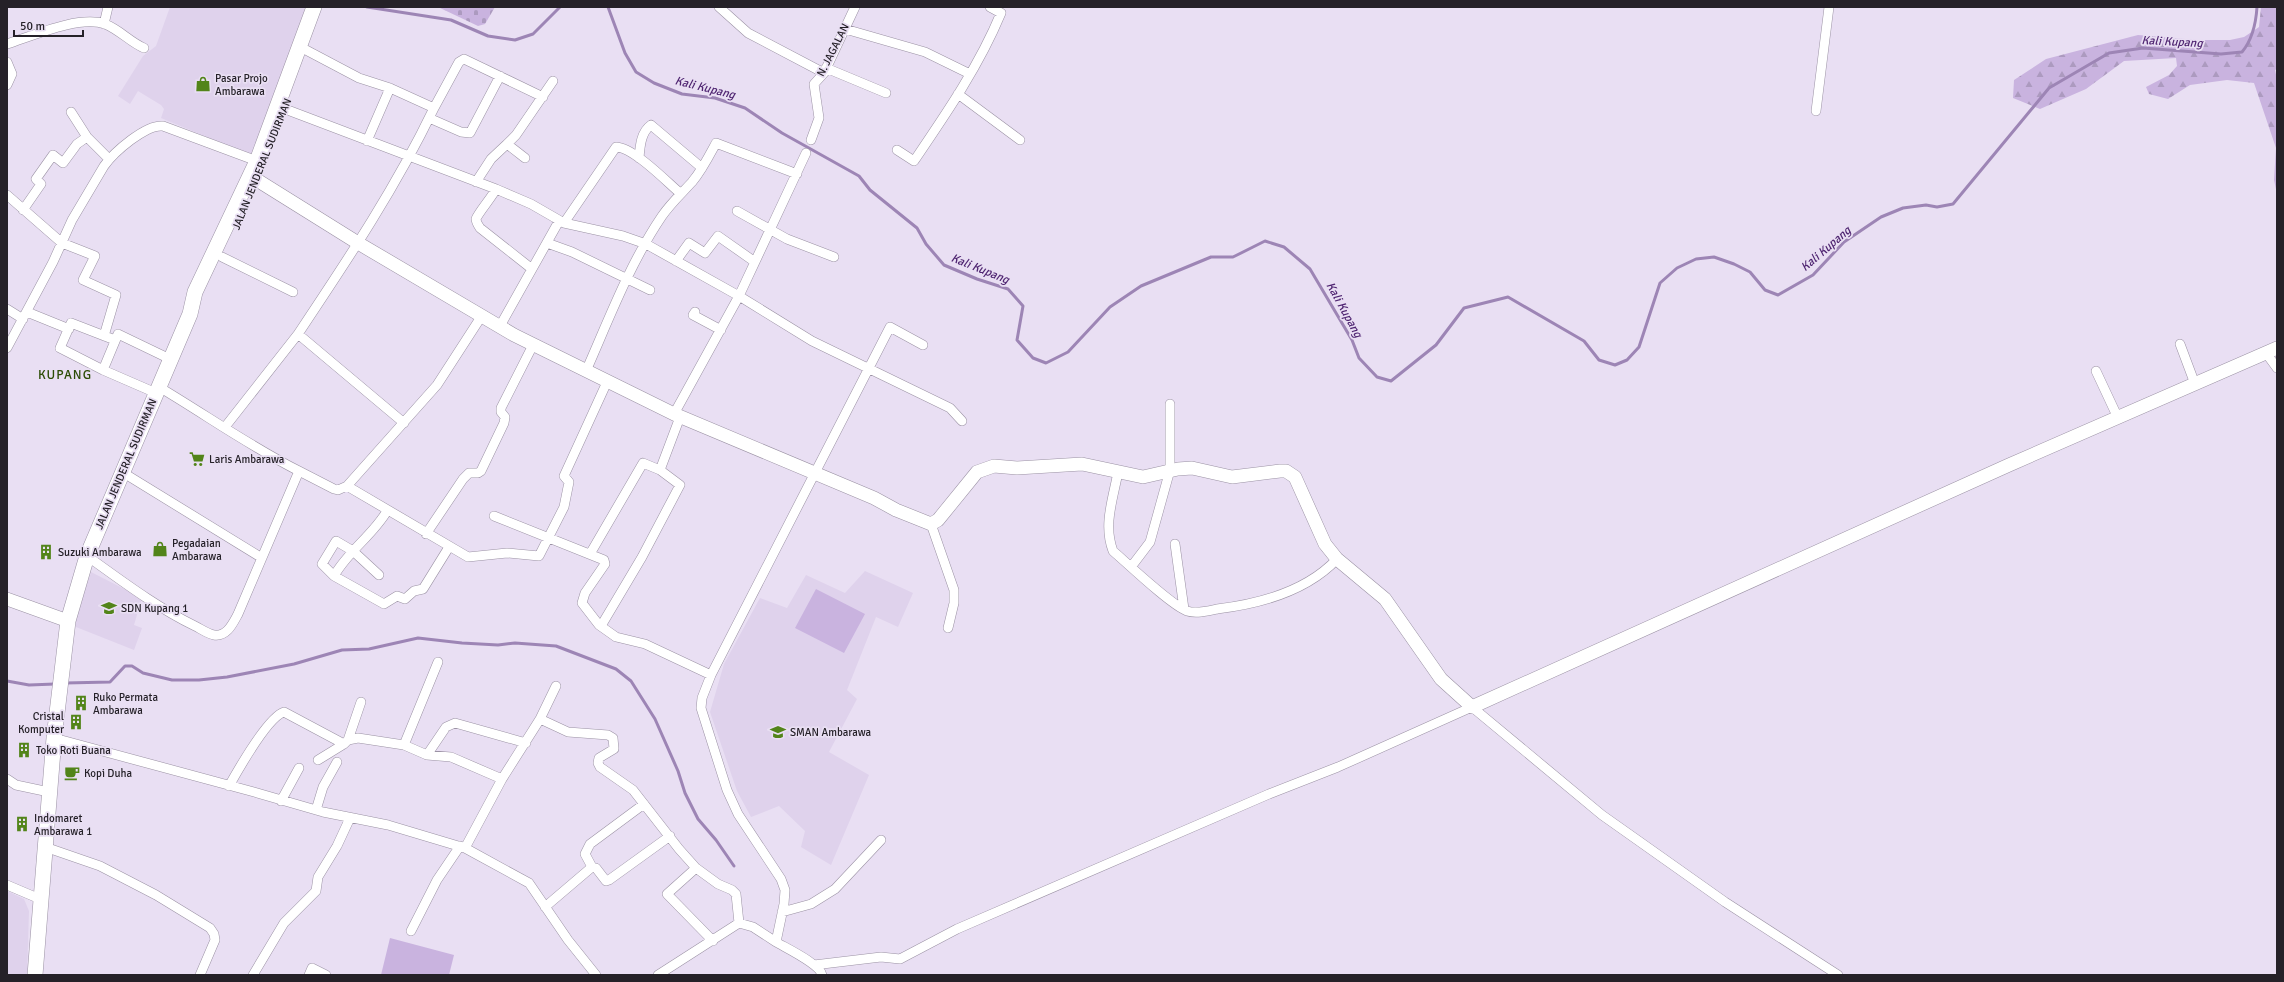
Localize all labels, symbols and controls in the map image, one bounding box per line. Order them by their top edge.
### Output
scale bar [14,12,83,38]
text: 50 m [20,19,45,34]
street label: N. JAGALAN [814,21,852,79]
water label: Kali Kupang [2141,33,2205,51]
place label: Pasar Projo Ambarawa [215,72,268,98]
water label: Kali Kupang [673,73,738,103]
shop icon: Pasar Projo Ambarawa [194,75,212,93]
street label: JALAN JENDERAL SUDIRMAN [230,96,294,232]
water label: Kali Kupang [1798,222,1855,275]
water label: Kali Kupang [949,251,1013,288]
water label: Kali Kupang [1323,280,1366,342]
district label: KUPANG [38,367,92,383]
street label: JALAN JENDERAL SUDIRMAN [93,397,159,531]
supermarket icon: Laris Ambarawa [188,450,206,468]
place label: Laris Ambarawa [209,453,285,466]
place label: Pegadaian Ambarawa [172,537,222,563]
shop icon: Pegadaian Ambarawa [151,540,169,558]
building icon: Suzuki Ambarawa [37,543,55,561]
place label: Suzuki Ambarawa [58,546,142,559]
school or university icon: SDN Kupang 1 [100,599,118,617]
place label: SDN Kupang 1 [121,602,188,615]
place label: Ruko Permata Ambarawa [93,691,158,717]
building icon: Ruko Permata Ambarawa [72,694,90,712]
place label: Cristal Komputer [18,710,64,736]
building icon: Cristal Komputer [67,713,85,731]
school or university icon: SMAN Ambarawa [769,723,787,741]
place label: SMAN Ambarawa [790,726,872,739]
building icon: Toko Roti Buana [15,741,33,759]
place label: Toko Roti Buana [36,744,111,757]
cafe icon: Kopi Duha [63,764,81,782]
place label: Kopi Duha [84,767,132,780]
place label: Indomaret Ambarawa 1 [34,812,92,838]
building icon: Indomaret Ambarawa 1 [13,815,31,833]

